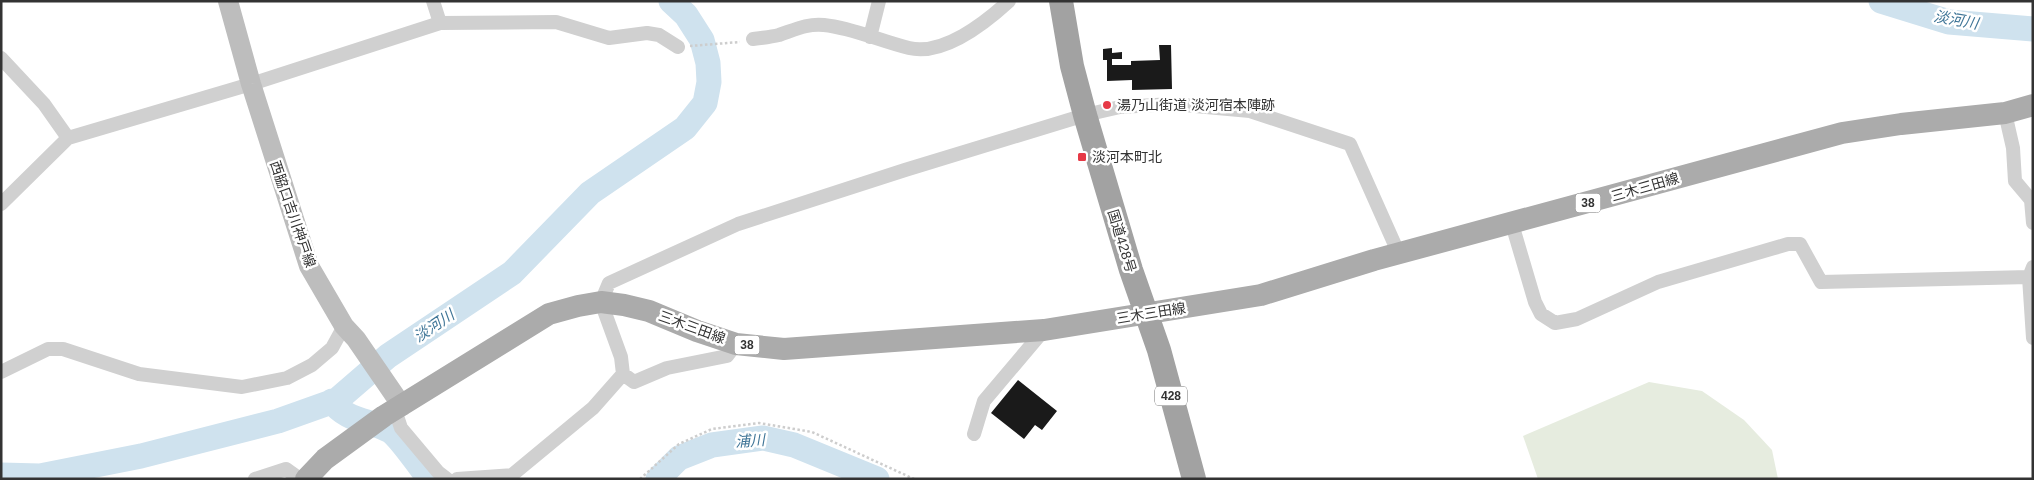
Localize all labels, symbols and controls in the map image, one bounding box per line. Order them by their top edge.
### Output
water label: 淡河川 [1932,7,1982,32]
place label: 湯乃山街道 淡河宿本陣跡 [1117,97,1275,113]
marker: 湯乃山街道 淡河宿本陣跡 [1101,99,1113,111]
place label: 淡河本町北 [1092,149,1162,165]
marker: 淡河本町北 [1076,151,1088,163]
street label: 西脇口吉川神戸線 [267,158,319,270]
street label: 三木三田線 [1609,170,1681,204]
road number: 38 [1576,194,1600,212]
street label: 国道428号 [1105,207,1139,275]
street label: 三木三田線 [1115,300,1187,326]
water label: 淡河川 [410,305,459,345]
street label: 三木三田線 [656,308,728,346]
road number: 38 [734,336,760,354]
road number: 428 [1155,386,1187,406]
water label: 浦川 [734,431,768,450]

